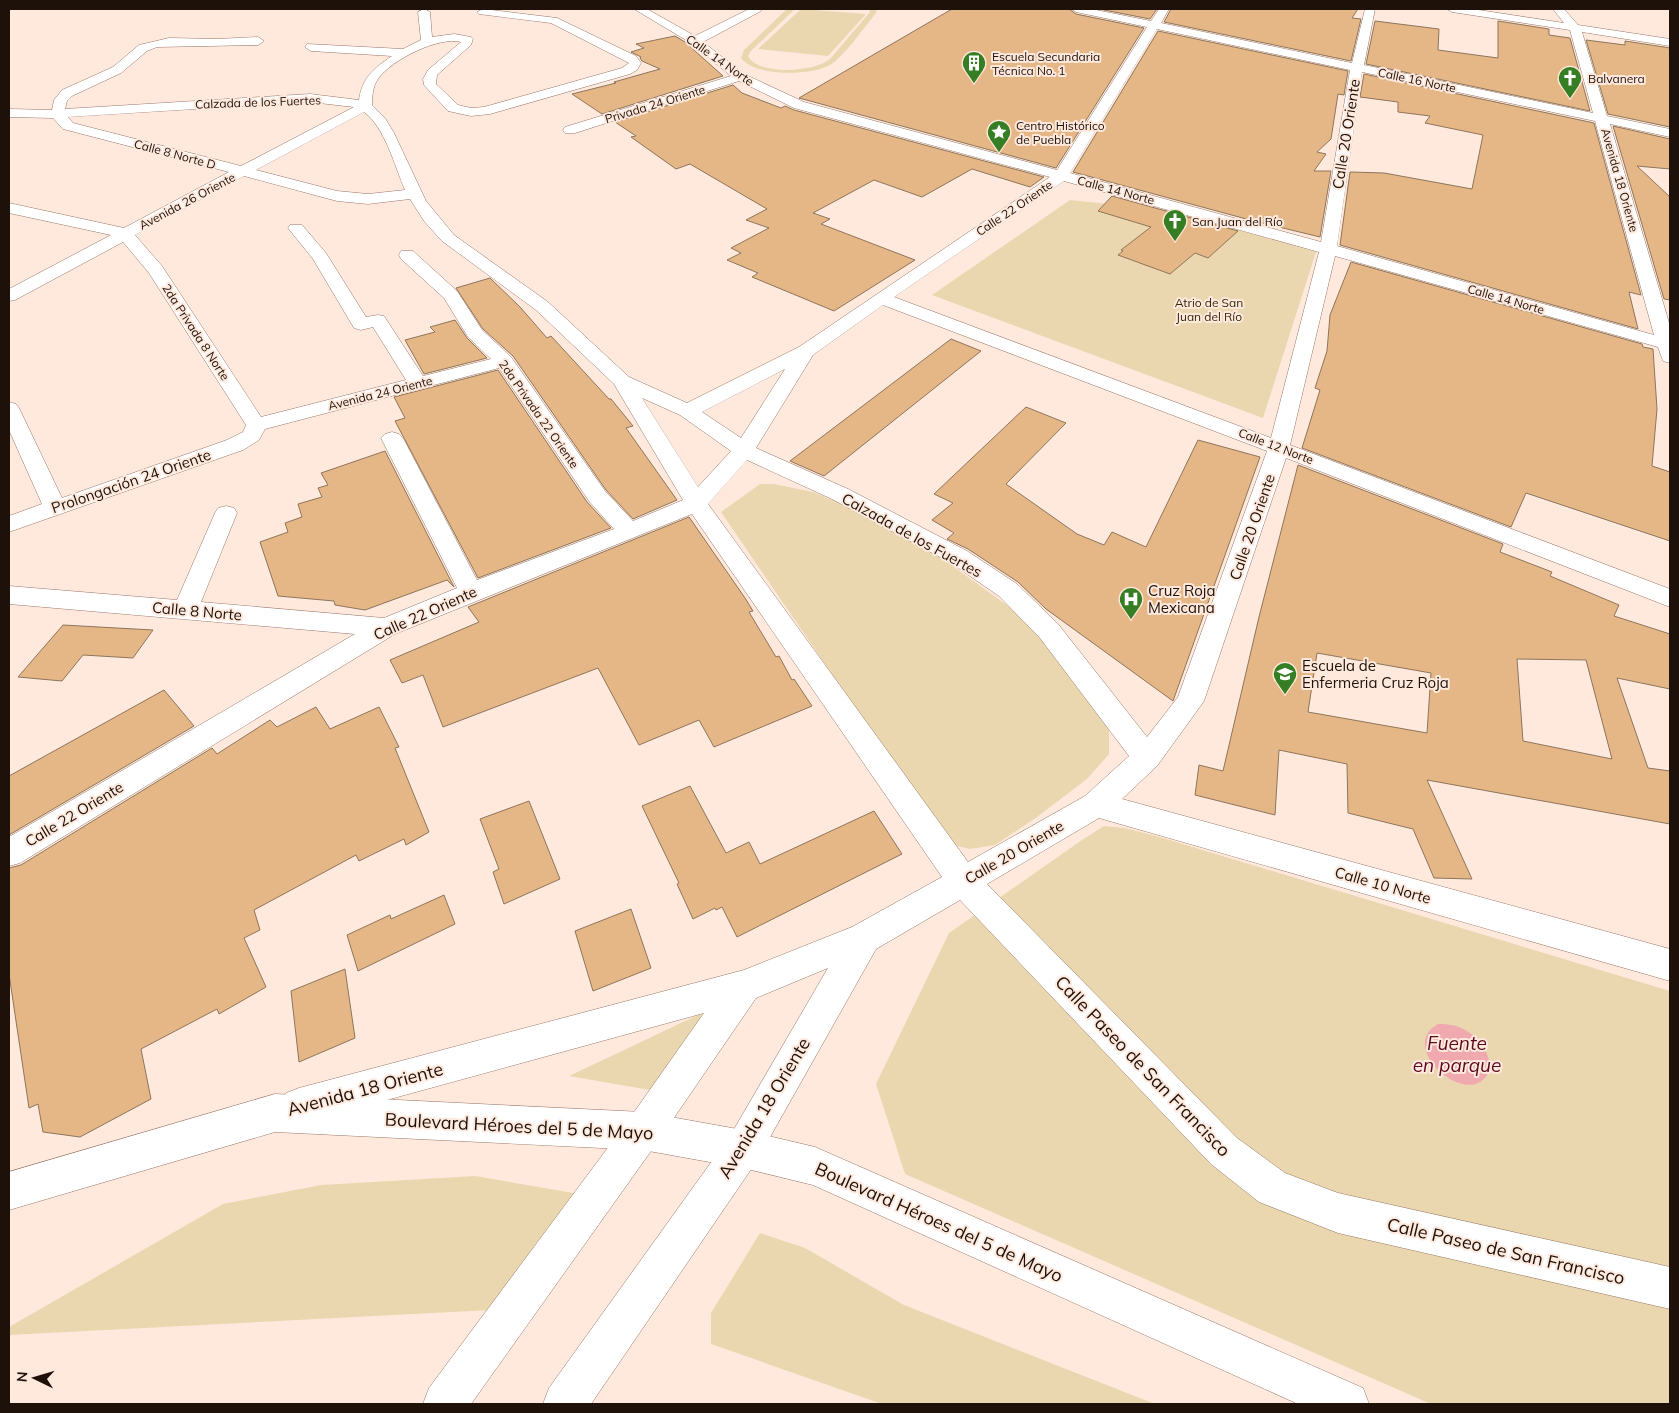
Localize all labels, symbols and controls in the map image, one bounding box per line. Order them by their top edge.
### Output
street label: Calle 14 Norte [683,31,757,89]
place label: Escuela Secundaria Técnica No. 1 [992,49,1100,78]
building icon: Escuela Secundaria Técnica No. 1 [961,50,987,84]
street label: Calle 16 Norte [1377,64,1457,96]
church icon: Balvanera [1557,65,1583,99]
place label: Balvanera [1588,71,1645,86]
street label: Calle 20 Oriente [1328,78,1364,190]
street label: Privada 24 Oriente [603,82,707,126]
street label: Calzada de los Fuertes [195,92,321,112]
place label: Centro Histórico de Puebla [1016,118,1105,147]
place icon: Centro Histórico de Puebla [986,119,1012,153]
street label: Avenida 18 Oriente [1598,127,1642,233]
street label: Calle 8 Norte D [132,136,218,172]
street label: Avenida 26 Oriente [136,169,238,233]
street label: Calle 14 Norte [1076,172,1156,208]
street label: Calle 22 Oriente [973,177,1055,239]
church icon: San Juan del Río [1162,208,1188,242]
place label: San Juan del Río [1192,214,1283,229]
street label: 2da Privada 8 Norte [159,281,233,383]
street label: Calle 14 Norte [1466,281,1546,317]
park label: Atrio de San Juan del Río [1175,295,1243,324]
street label: 2da Privada 22 Oriente [496,357,582,471]
street label: Avenida 24 Oriente [326,373,434,413]
street label: Calle 12 Norte [1236,425,1316,467]
street label: Prolongación 24 Oriente [49,445,213,517]
street label: Calle 20 Oriente [1225,471,1279,583]
street label: Calzada de los Fuertes [839,489,985,581]
place label: Cruz Roja Mexicana [1148,581,1215,617]
street label: Calle 22 Oriente [370,582,480,644]
hospital icon: Cruz Roja Mexicana [1118,586,1144,620]
street label: Calle 8 Norte [151,598,243,624]
place label: Escuela de Enfermeria Cruz Roja [1302,656,1449,692]
school or university icon: Escuela de Enfermeria Cruz Roja [1272,661,1298,695]
street label: Calle 22 Oriente [22,777,126,851]
street label: Calle 20 Oriente [961,816,1067,888]
street label: Calle 10 Norte [1333,862,1433,908]
street label: Calle Paseo de San Francisco [1050,971,1236,1161]
water label: Fuente en parque [1413,1031,1501,1077]
street label: Avenida 18 Oriente [713,1033,815,1183]
street label: Avenida 18 Oriente [285,1057,445,1121]
street label: Boulevard Héroes del 5 de Mayo [384,1107,654,1145]
street label: Boulevard Héroes del 5 de Mayo [812,1157,1066,1287]
street label: Calle Paseo de San Francisco [1385,1212,1627,1290]
north arrow [10,1353,60,1403]
text: N [13,1371,31,1383]

